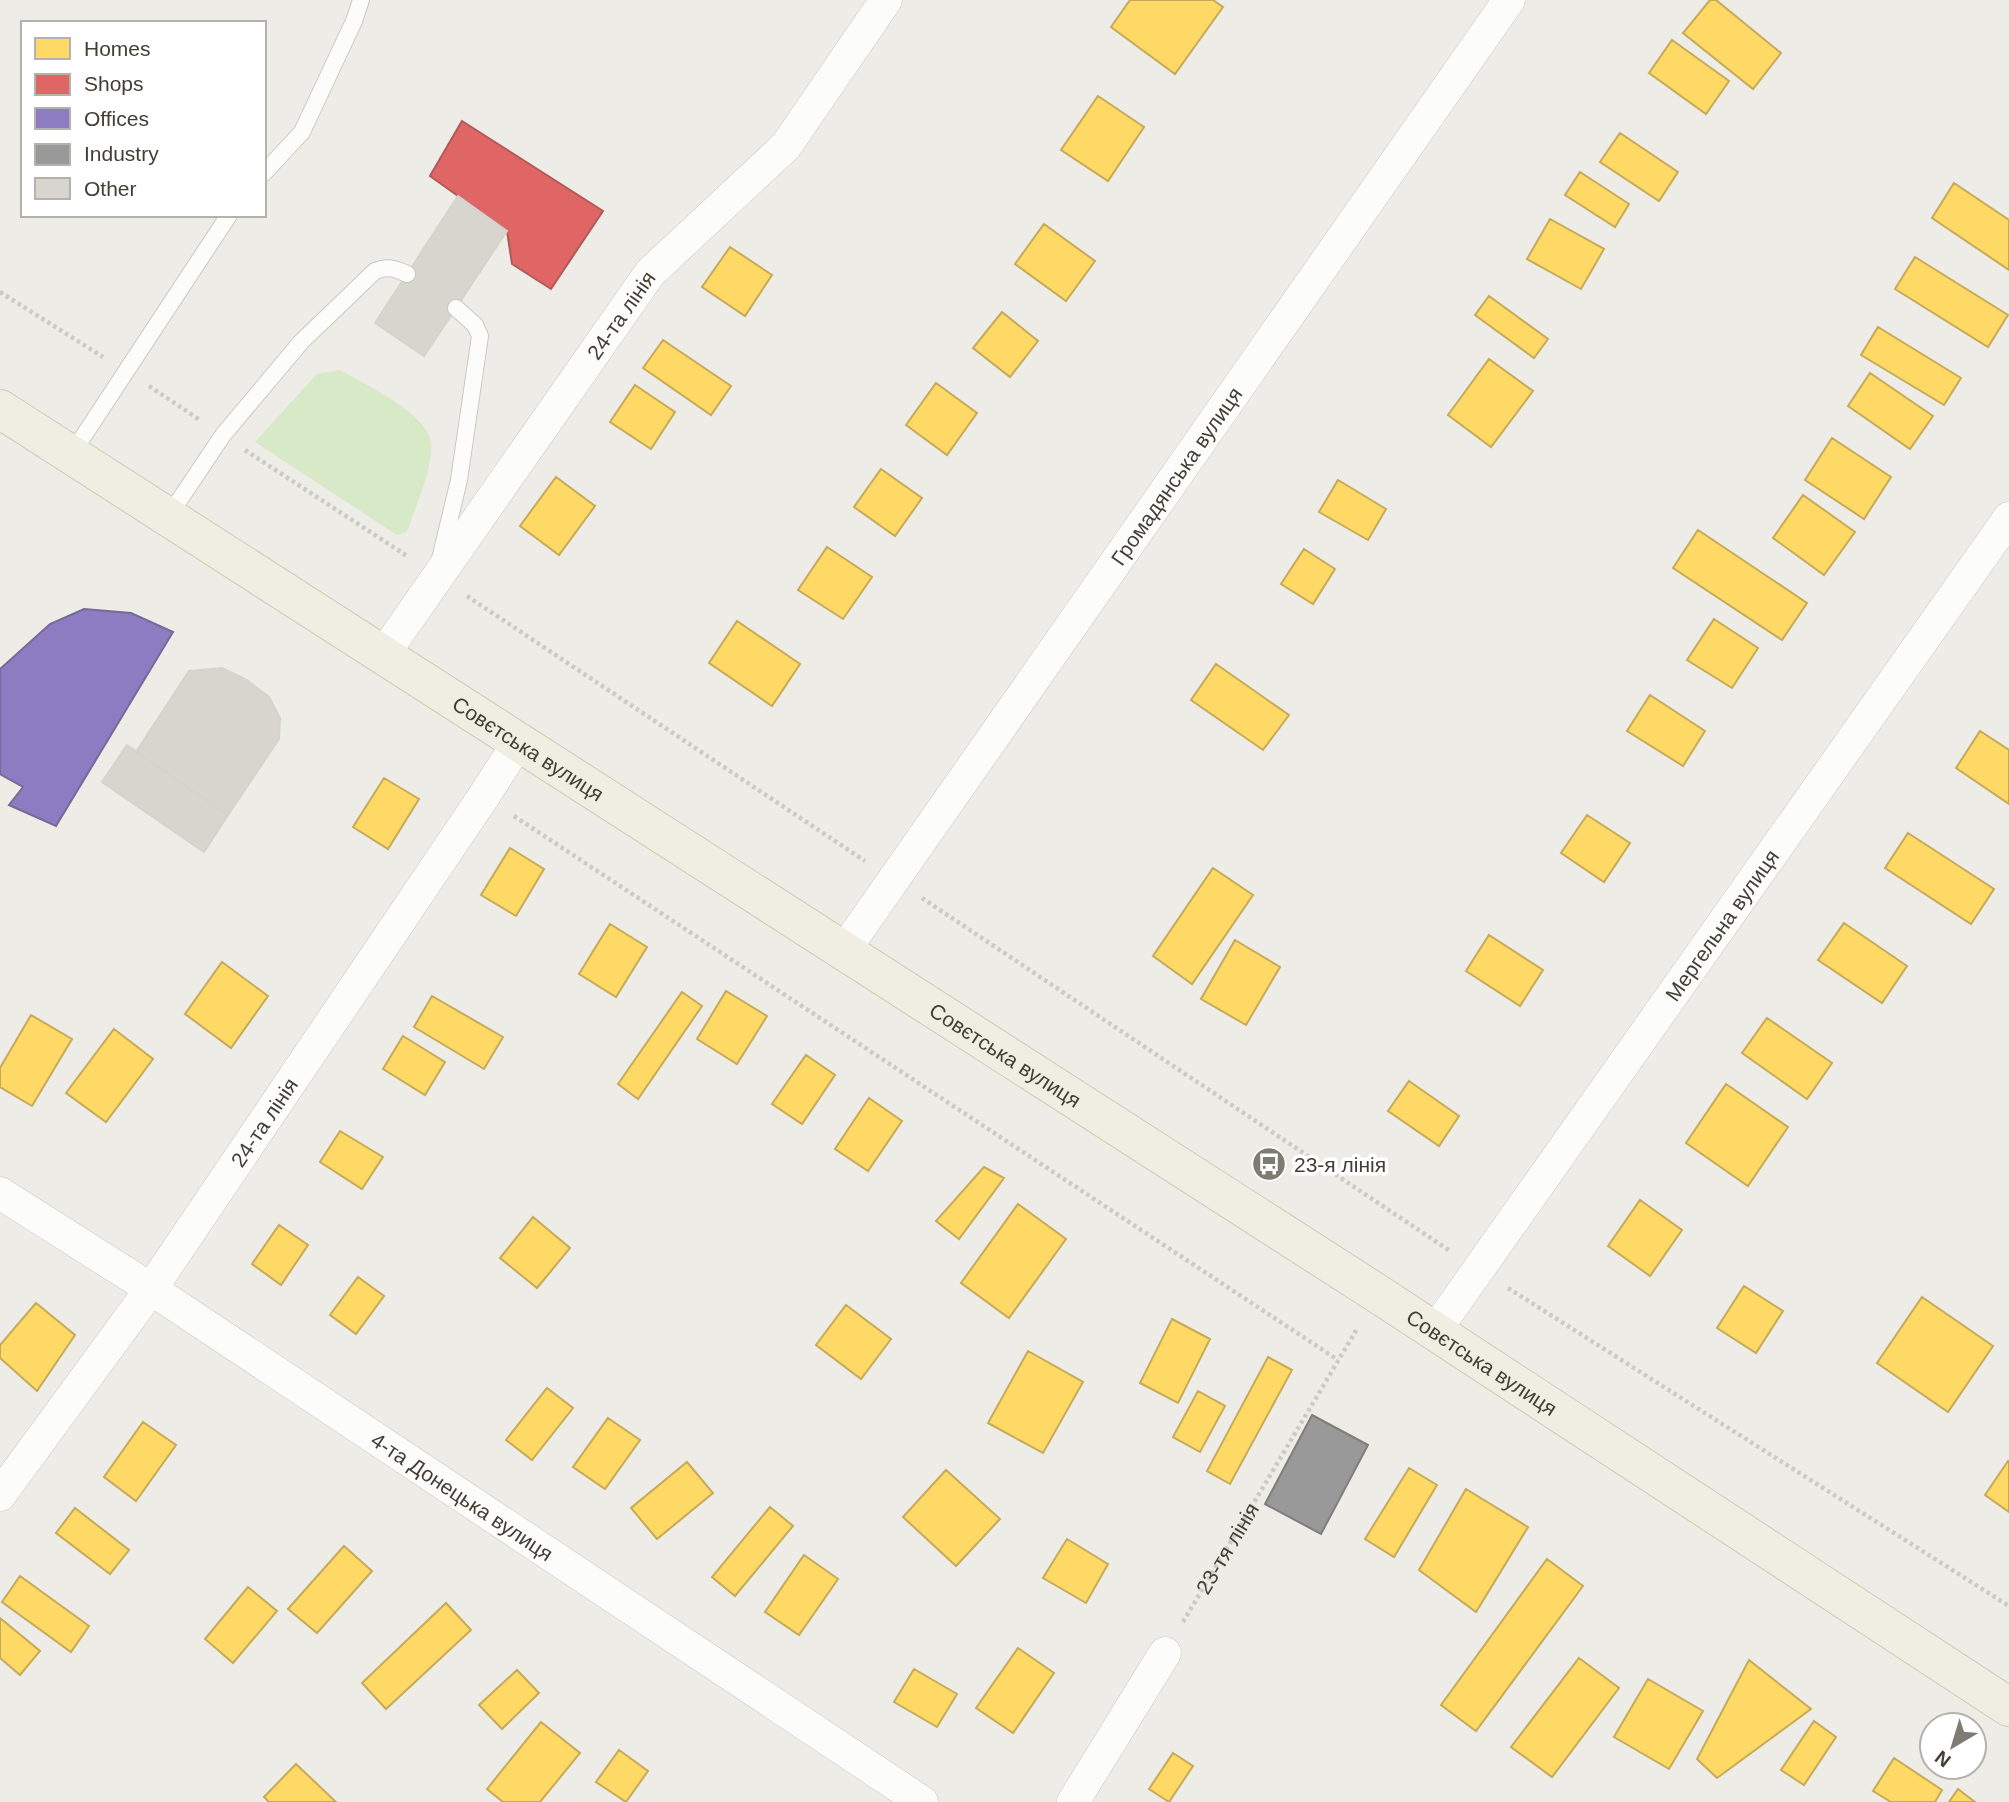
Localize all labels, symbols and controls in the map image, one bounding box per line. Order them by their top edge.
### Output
legend [21,21,266,217]
text: Homes [84,37,151,60]
text: Shops [84,72,144,95]
text: Offices [84,107,149,130]
text: Industry [84,142,159,165]
text: Other [84,177,137,200]
street label: 24-та лінія [582,267,659,363]
street label: Громадянська вулиця [1106,383,1246,569]
street label: Совєтська вулиця [449,691,608,805]
street label: Мергельна вулиця [1660,845,1783,1005]
street label: Совєтська вулиця [926,998,1085,1112]
street label: 24-та лінія [226,1073,302,1171]
bus stop icon: 23-я лінія [1250,1145,1288,1183]
place label: 23-я лінія [1294,1153,1386,1176]
street label: Совєтська вулиця [1403,1305,1561,1420]
street label: 4-та Донецька вулиця [367,1428,558,1565]
street label: 23-тя лінія [1191,1498,1263,1598]
north arrow [1918,1711,1988,1781]
text: N [1931,1747,1955,1772]

